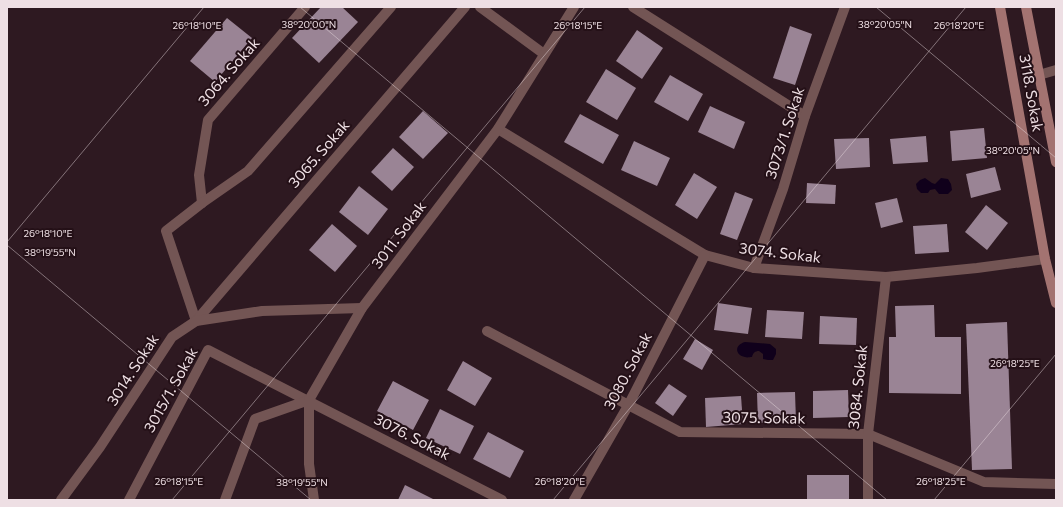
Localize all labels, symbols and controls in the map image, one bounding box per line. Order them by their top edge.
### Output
text: 38°20'00"N [282,18,336,30]
text: 38°20'05"N [858,18,912,30]
text: 26°18'10"E [172,19,222,31]
text: 26°18'15"E [554,19,602,31]
text: 26°18'20"E [934,19,984,31]
street label: 3064. Sokak [194,34,263,109]
street label: 3118. Sokak [1016,53,1048,133]
street label: 3073/1. Sokak [761,84,807,181]
street label: 3065. Sokak [284,116,353,191]
text: 38°20'05"N [986,144,1040,156]
street label: 3011. Sokak [367,197,429,272]
text: 26°18'10"E [23,227,73,239]
street label: 3074. Sokak [738,238,822,266]
text: 38°19'55"N [24,246,76,258]
street label: 3080. Sokak [599,329,655,412]
street label: 3014. Sokak [102,330,162,409]
street label: 3015/1. Sokak [139,344,201,435]
street label: 3084. Sokak [844,344,870,430]
text: 26°18'25"E [990,357,1040,369]
street label: 3075. Sokak [722,407,806,427]
street label: 3076. Sokak [371,409,454,463]
text: 26°18'15"E [155,475,203,487]
text: 26°18'20"E [535,475,585,487]
text: 26°18'25"E [916,475,966,487]
text: 38°19'55"N [276,476,328,488]

